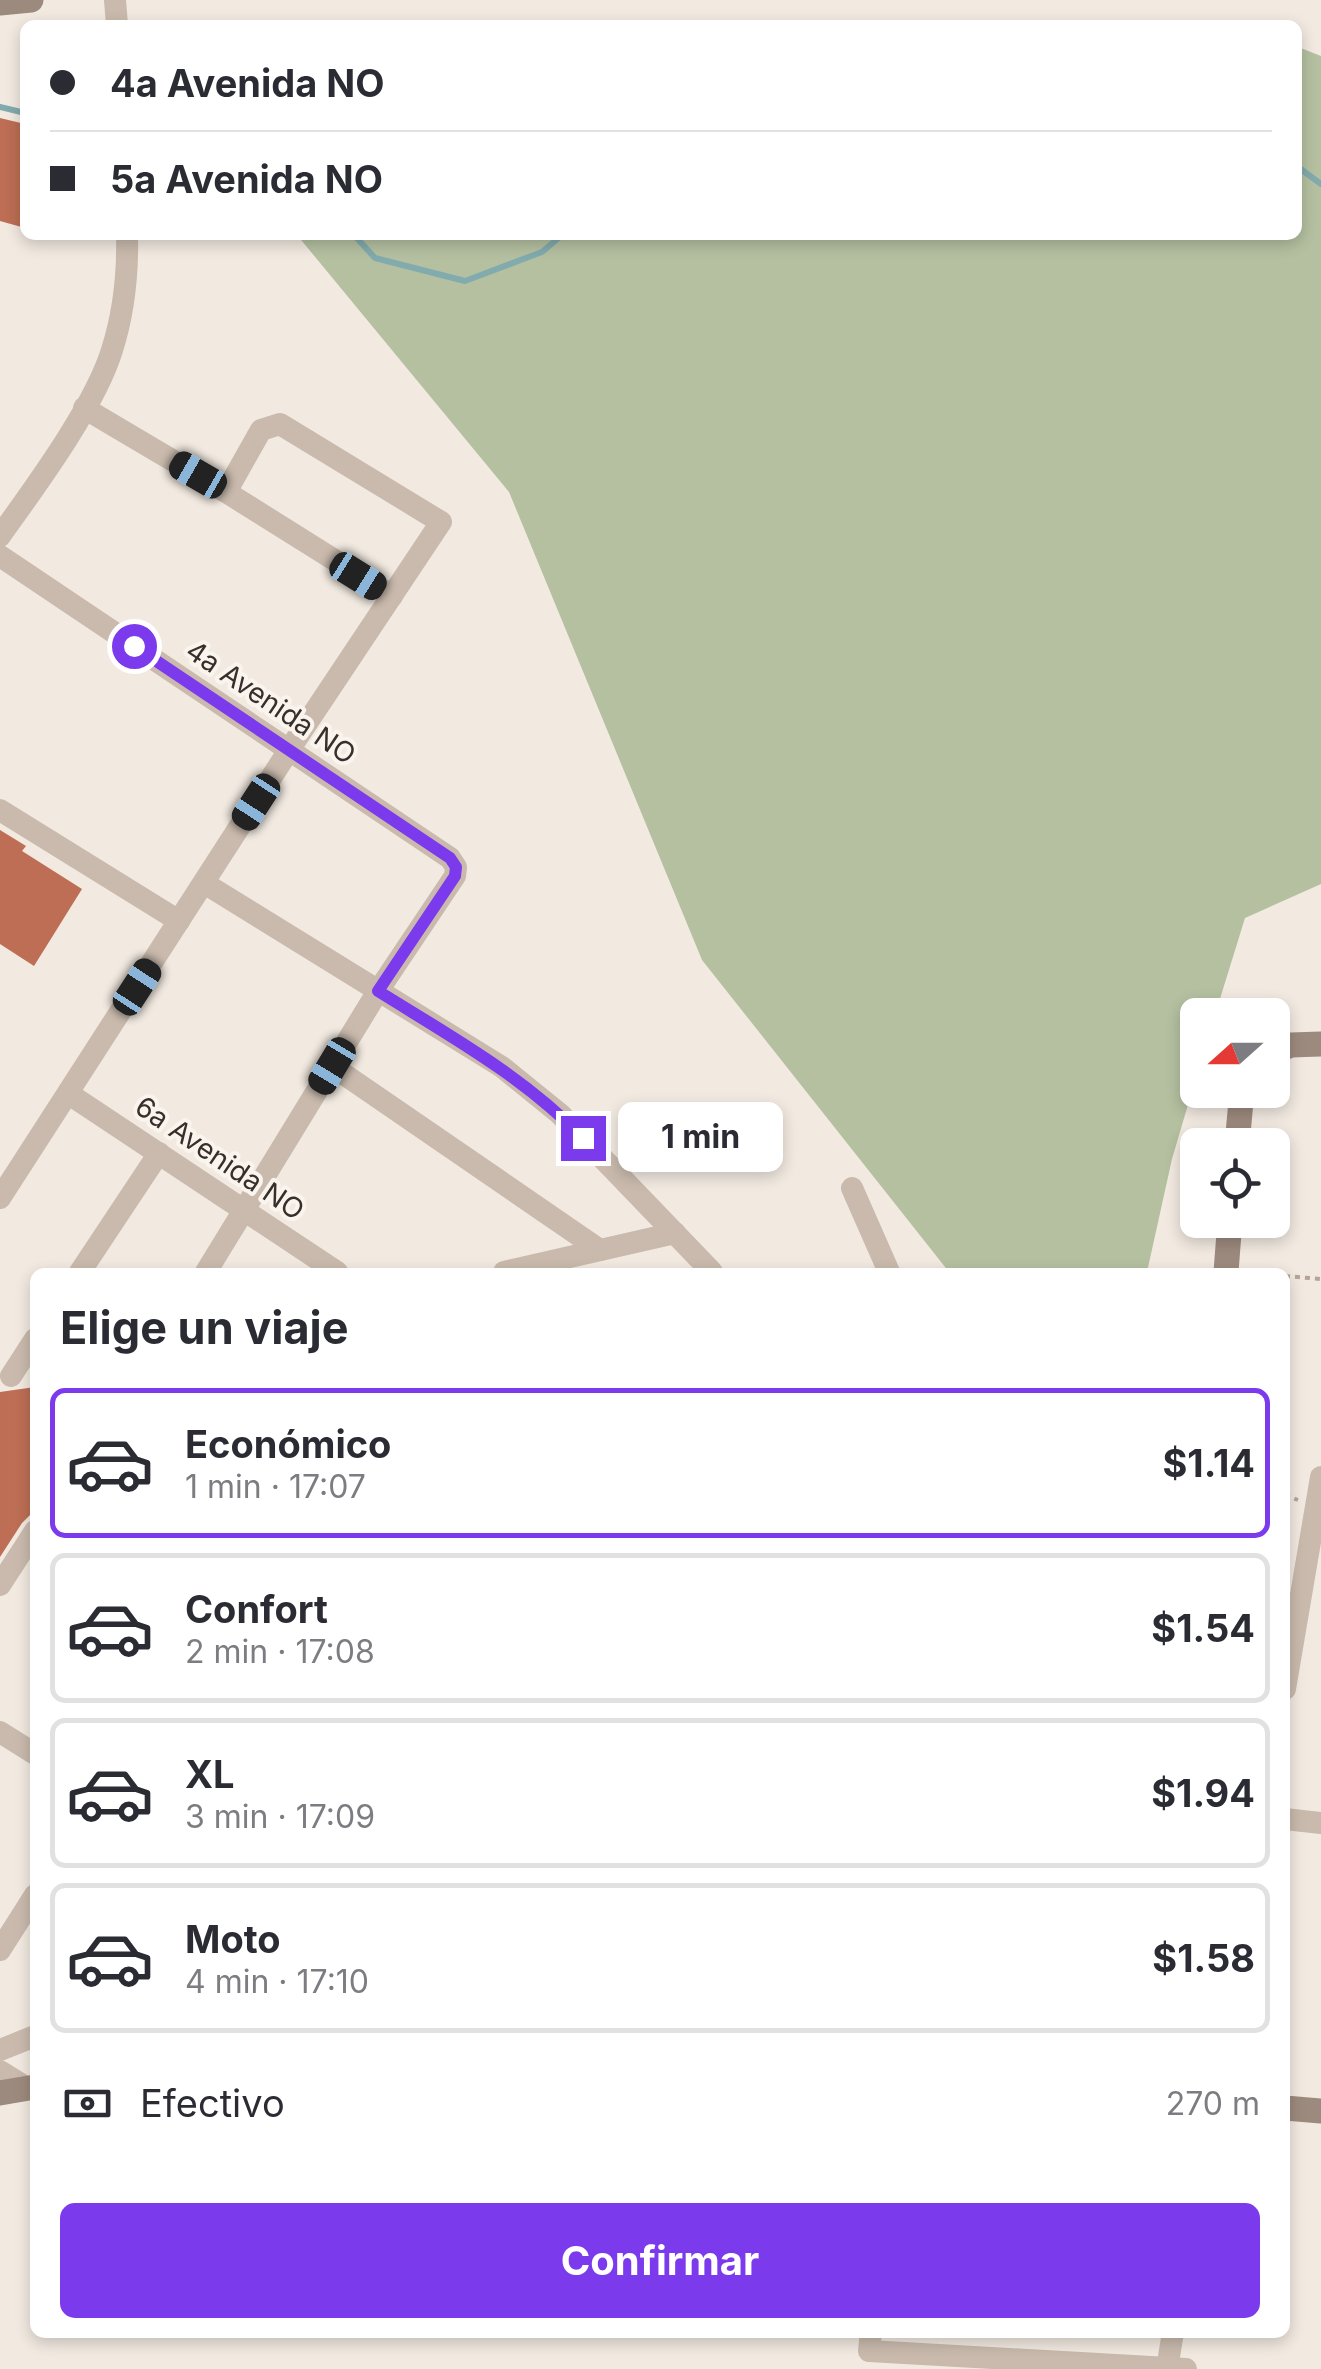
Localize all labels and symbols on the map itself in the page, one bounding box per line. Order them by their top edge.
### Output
car [165,447,231,503]
car [325,547,391,605]
route start [112,624,157,669]
street label: 4a Avenida NO [180,633,362,771]
car [227,769,285,835]
car [108,954,166,1020]
north arrow [1180,998,1290,1108]
car [304,1033,360,1099]
street label: 6a Avenida NO [129,1089,311,1227]
callout: 1 min [618,1103,783,1173]
route end [561,1116,606,1161]

